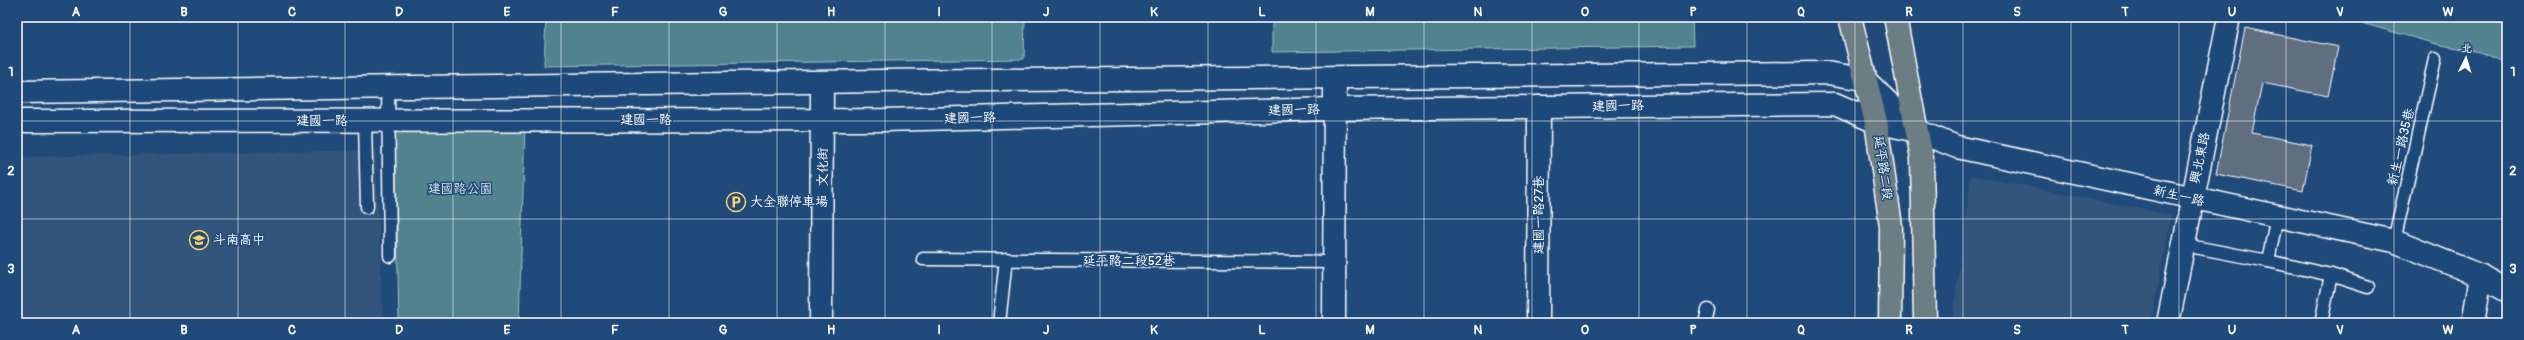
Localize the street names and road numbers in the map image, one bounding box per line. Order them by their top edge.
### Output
street label: 建國一路 [1592,98,1644,114]
street label: 建國一路 [1268,102,1320,118]
street label: 新生一路35巷 [2384,107,2418,187]
street label: 建國一路 [944,110,996,126]
street label: 建國一路 [620,112,672,128]
street label: 建國一路 [296,113,348,129]
street label: 興北東路 [2187,131,2213,185]
street label: 延平路二段 [1871,135,1895,201]
street label: 文化街 [815,147,831,187]
street label: 建國一路27巷 [1531,175,1547,255]
street label: 新生一路 [2152,182,2206,210]
street label: 延平路二段52巷 [1083,253,1175,269]

